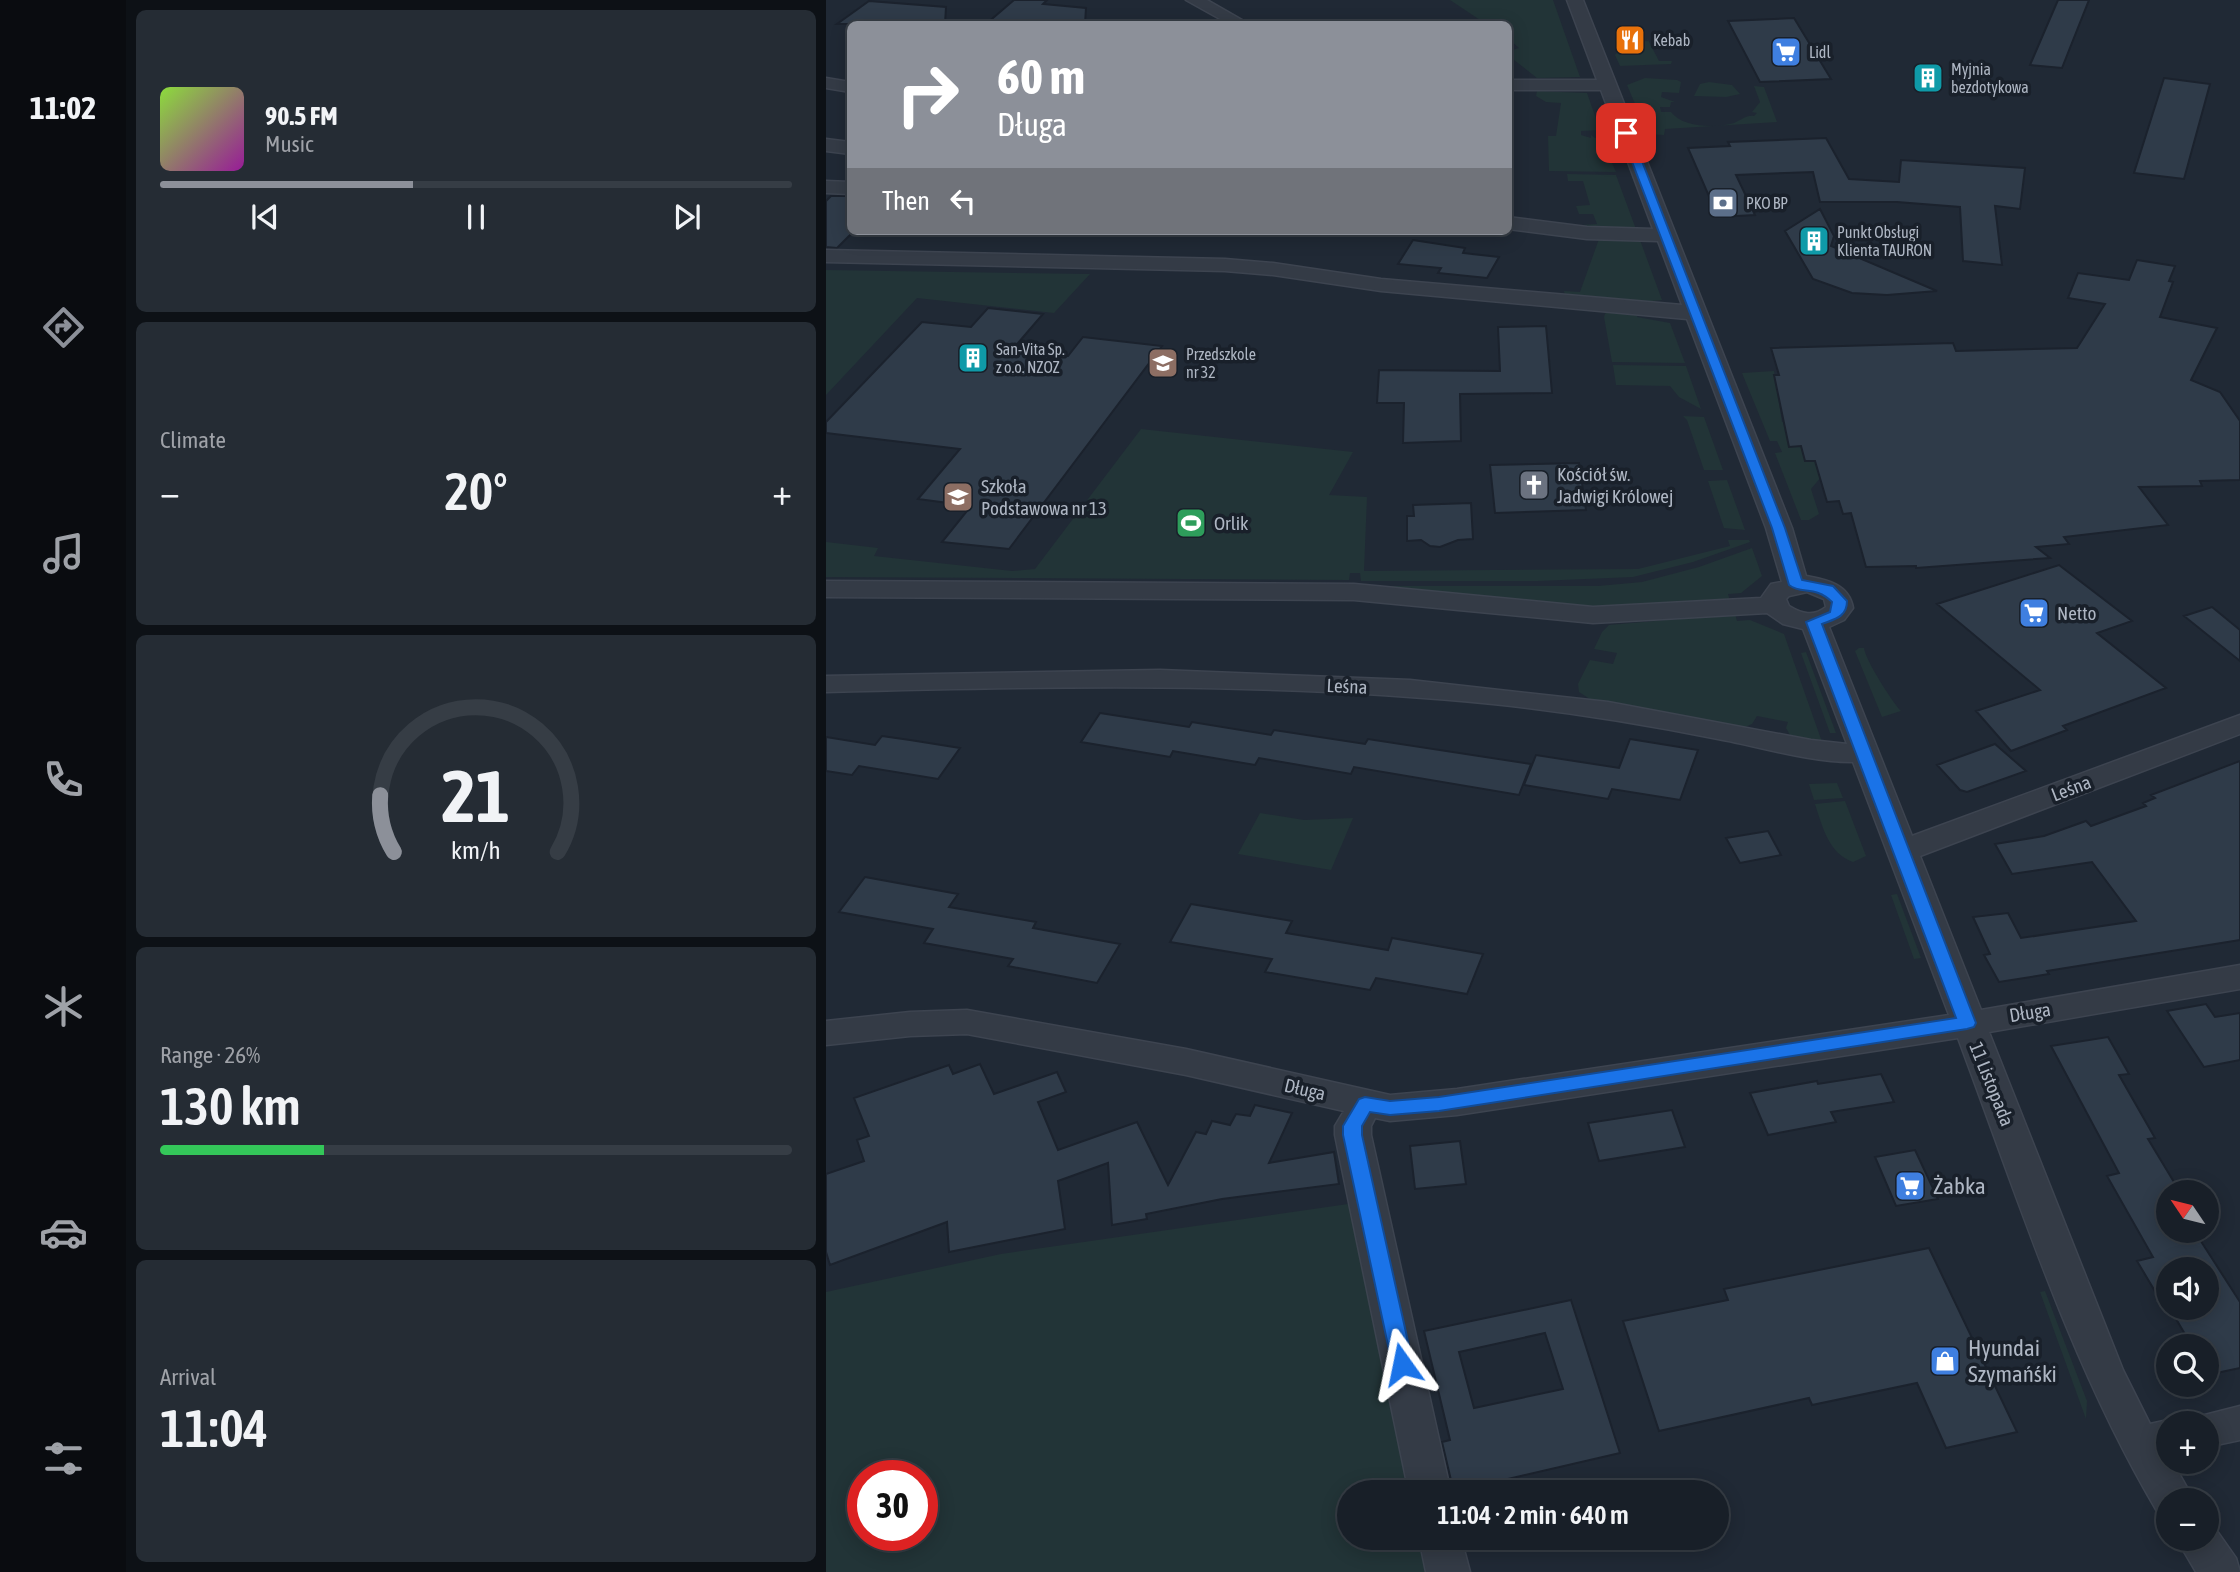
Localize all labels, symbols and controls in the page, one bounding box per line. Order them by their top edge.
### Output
restaurant icon: Kebab [1613,23,1647,57]
place label: Kebab [1653,31,1690,49]
supermarket icon: Lidl [1769,35,1803,69]
place label: Lidl [1809,43,1831,61]
text: 60 m [997,48,1085,104]
icon: right [882,49,973,140]
place label: Myjnia bezdotykowa [1951,60,2029,97]
building icon: Myjnia bezdotykowa [1911,61,1945,95]
text: 11:02 [30,89,96,126]
text: 90.5 FM [265,101,338,131]
pin [1596,103,1656,163]
text: Długa [997,106,1067,143]
icon: arrive [1607,114,1645,152]
text: Music [265,131,313,157]
icon: left [944,182,982,220]
text: Then [882,186,930,216]
bank icon: PKO BP [1706,186,1740,220]
place label: PKO BP [1746,194,1788,212]
icon: previous [246,198,284,236]
icon: pause [457,198,495,236]
icon: next [668,198,706,236]
place label: Punkt Obsługi Klienta TAURON [1837,223,1932,259]
building icon: Punkt Obsługi Klienta TAURON [1797,224,1831,258]
icon: directions [39,303,88,352]
place label: San-Vita Sp. z o.o. NZOZ [996,340,1065,376]
building icon: San-Vita Sp. z o.o. NZOZ [956,341,990,375]
place label: Przedszkole nr 32 [1186,345,1256,381]
school or university icon: Przedszkole nr 32 [1146,346,1180,380]
text: Climate [160,427,226,453]
text: 20° [444,461,508,521]
place label: Kościół św. Jadwigi Królowej [1557,463,1673,507]
church icon: Kościół św. Jadwigi Królowej [1517,468,1551,502]
text: − [160,470,180,513]
text: + [772,470,792,513]
place label: Szkoła Podstawowa nr 13 [981,475,1107,519]
school or university icon: Szkoła Podstawowa nr 13 [941,480,975,514]
sports icon: Orlik [1174,506,1208,540]
place label: Orlik [1214,512,1249,534]
icon: music [39,529,88,578]
supermarket icon: Netto [2017,596,2051,630]
place label: Netto [2057,602,2097,624]
street label: Leśna [1326,674,1368,698]
text: 21 [442,754,510,837]
icon: phone [39,755,88,804]
street label: Leśna [2048,770,2094,806]
text: km/h [451,836,501,864]
icon: climate [39,982,88,1031]
street label: Długa [2008,998,2052,1026]
street label: 11 Listopada [1965,1039,2019,1129]
text: Range · 26% [160,1042,260,1068]
street label: Długa [1282,1074,1328,1104]
text: 130 km [160,1076,301,1136]
supermarket icon: Żabka [1893,1169,1927,1203]
place label: Żabka [1933,1173,1986,1199]
north arrow [2156,1180,2219,1242]
map controls [2156,1180,2219,1551]
icon: car [39,1208,88,1257]
button: sound [2156,1257,2219,1320]
position arrow [1365,1327,1439,1401]
button: search [2156,1334,2219,1397]
place label: Hyundai Szymańśki [1968,1335,2057,1387]
shop icon: Hyundai Szymańśki [1928,1344,1962,1378]
text: Arrival [160,1364,216,1390]
text: 11:04 [160,1398,268,1458]
button: + [2156,1411,2219,1474]
icon: filters [39,1434,88,1483]
speed limit sign: 30 [847,1460,938,1551]
button: − [2156,1488,2219,1551]
text: 11:04 · 2 min · 640 m [1437,1500,1629,1530]

